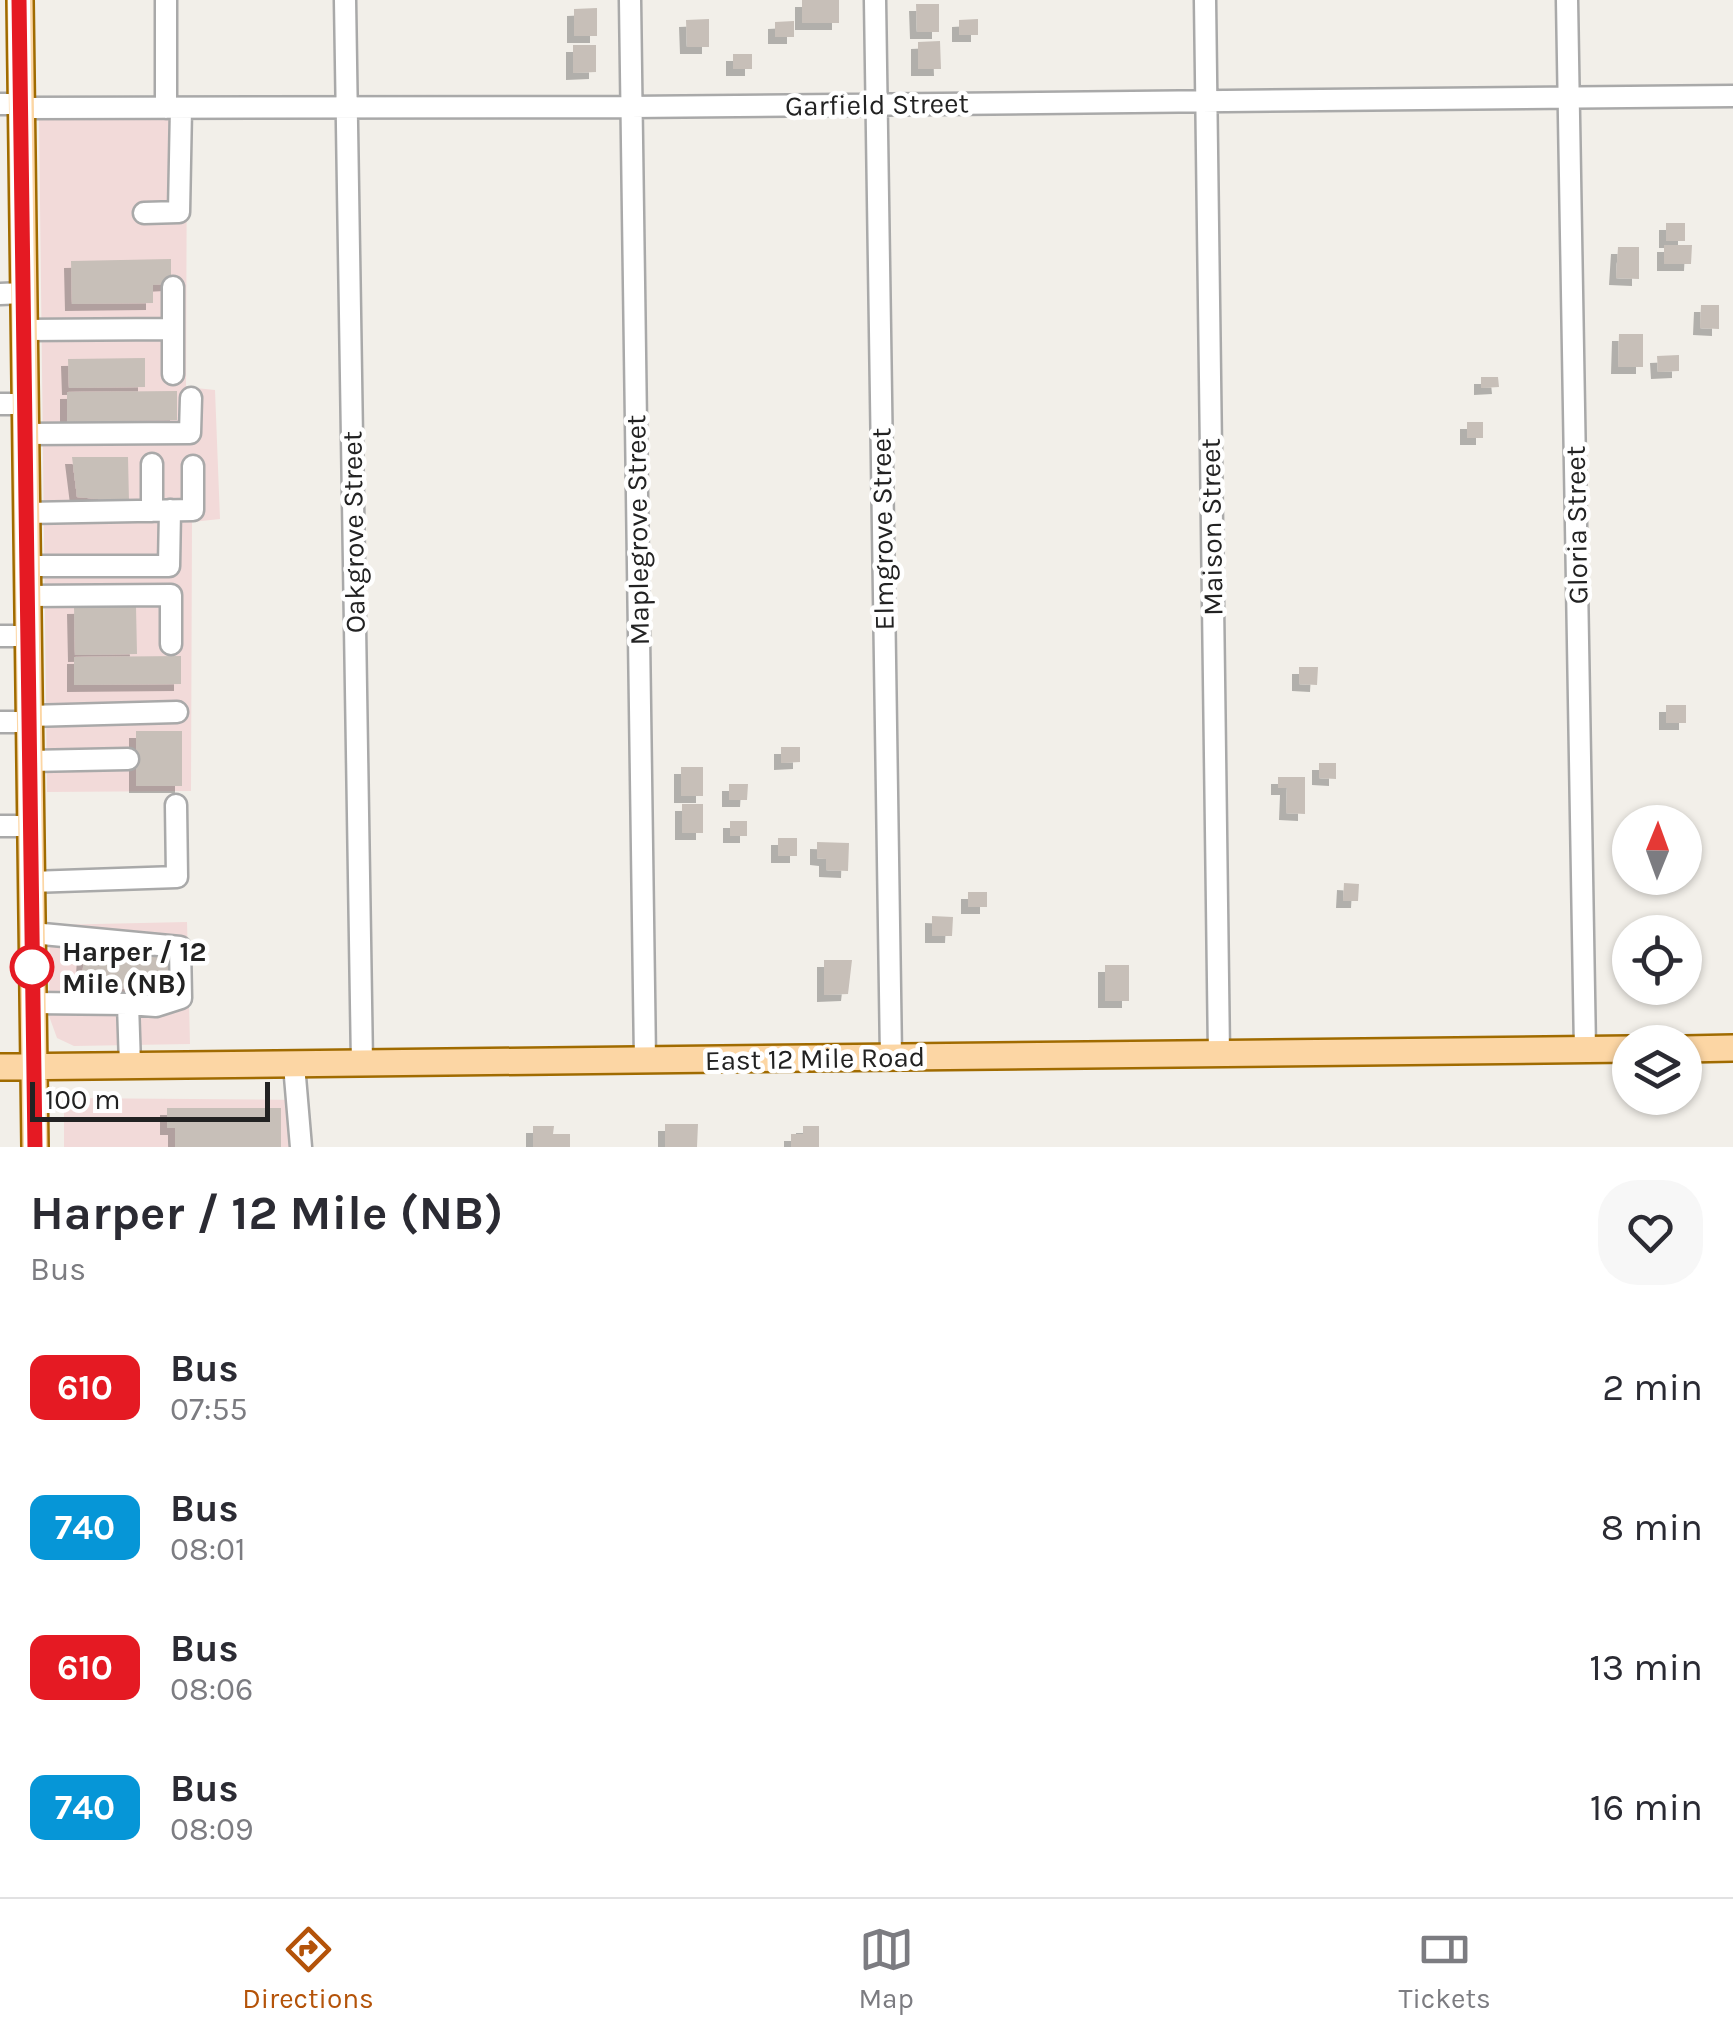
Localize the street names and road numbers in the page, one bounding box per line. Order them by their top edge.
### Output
street label: Garfield Street [785,86,969,123]
street label: Maplegrove Street [619,414,656,646]
street label: Elmgrove Street [864,427,901,631]
street label: Oakgrove Street [335,430,372,633]
street label: Maison Street [1193,438,1230,616]
street label: Gloria Street [1559,445,1594,605]
street label: East 12 Mile Road [704,1040,926,1077]

